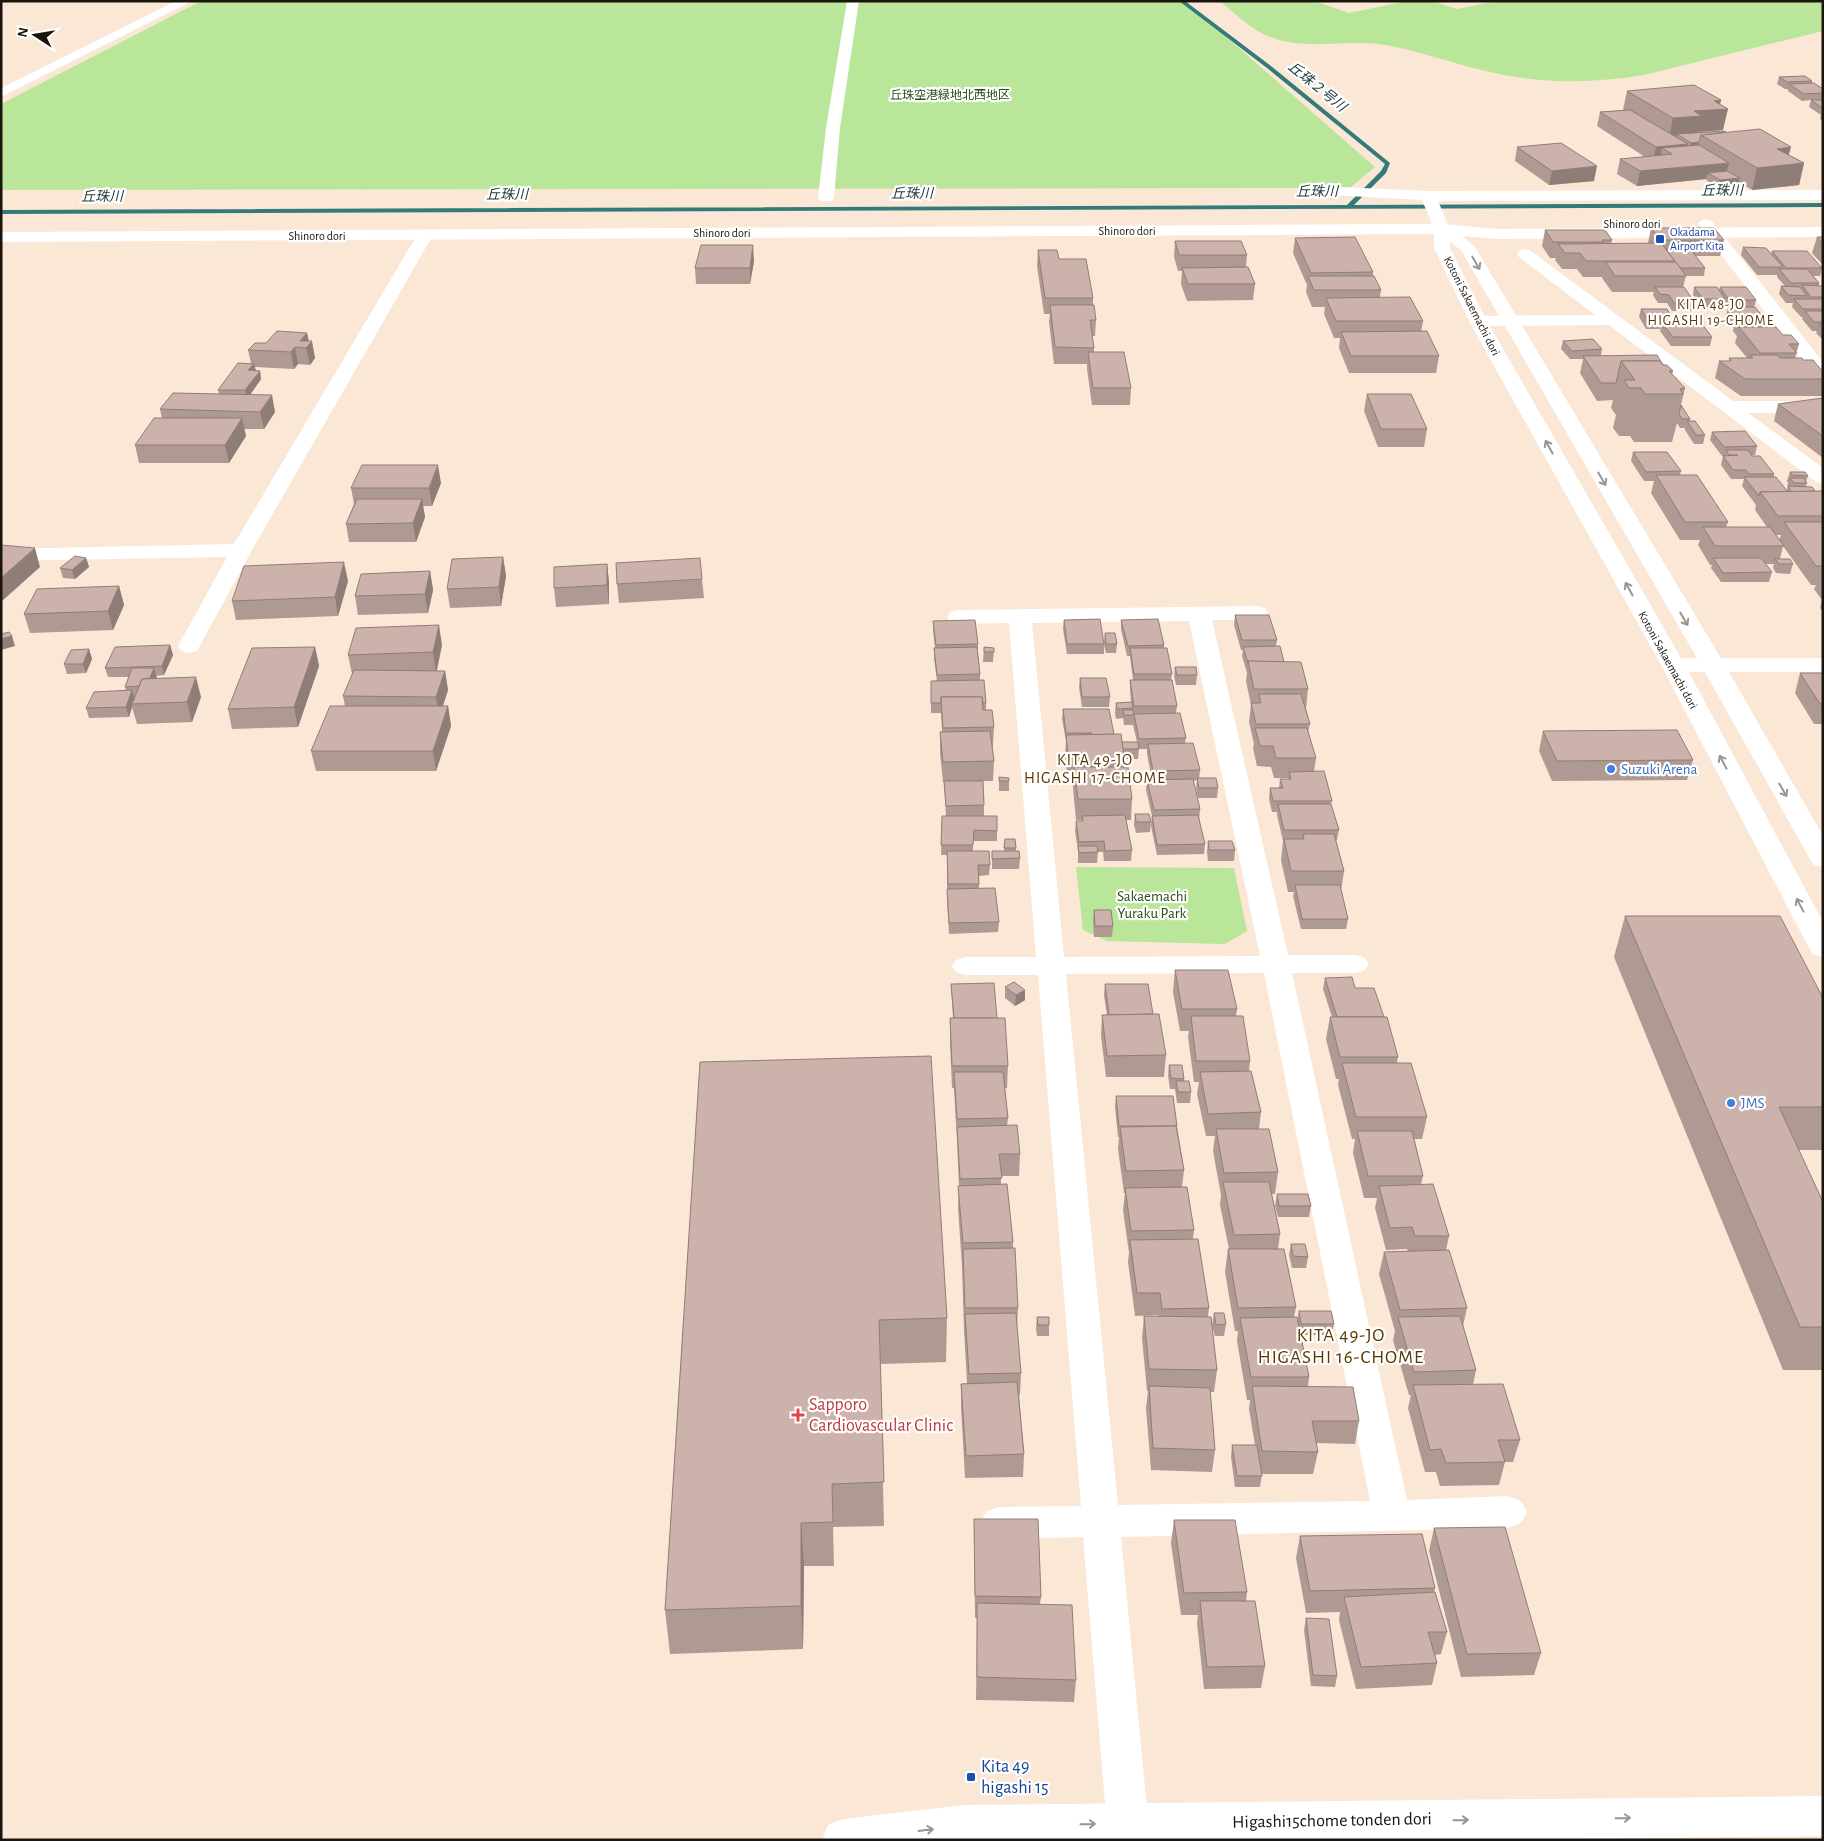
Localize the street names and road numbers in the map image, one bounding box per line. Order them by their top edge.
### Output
street label: Shinoro dori [1603,218,1661,230]
street label: Shinoro dori [1098,225,1156,237]
street label: Shinoro dori [693,227,751,239]
street label: Shinoro dori [288,230,346,242]
street label: Kotoni Sakaemachi dori [1442,254,1502,358]
street label: Kotoni Sakaemachi dori [1636,609,1700,711]
street label: Higashi15chome tonden dori [1232,1810,1432,1832]

